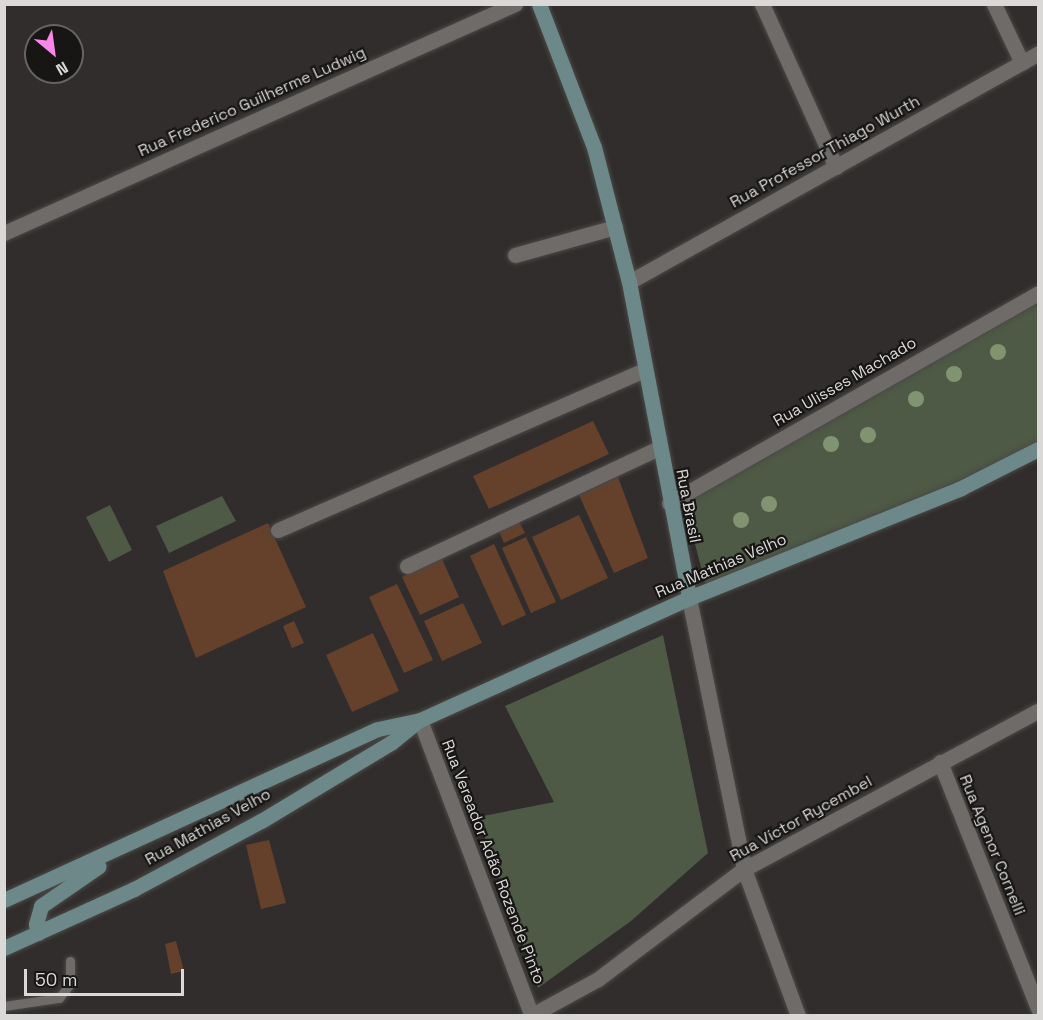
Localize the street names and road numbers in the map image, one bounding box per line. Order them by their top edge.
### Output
street label: Rua Frederico Guilherme Ludwig [135,43,369,161]
street label: Rua Professor Thiago Wurth [727,92,923,212]
street label: Rua Ulisses Machado [770,333,920,431]
street label: Rua Brasil [671,467,705,545]
street label: Rua Mathias Velho [652,530,790,602]
street label: Rua Vereador Adão Rozende Pinto [437,737,549,987]
street label: Rua Víctor Rycembel [726,772,876,866]
street label: Rua Agenor Cornelli [955,772,1029,918]
street label: Rua Mathias Velho [142,784,274,870]

